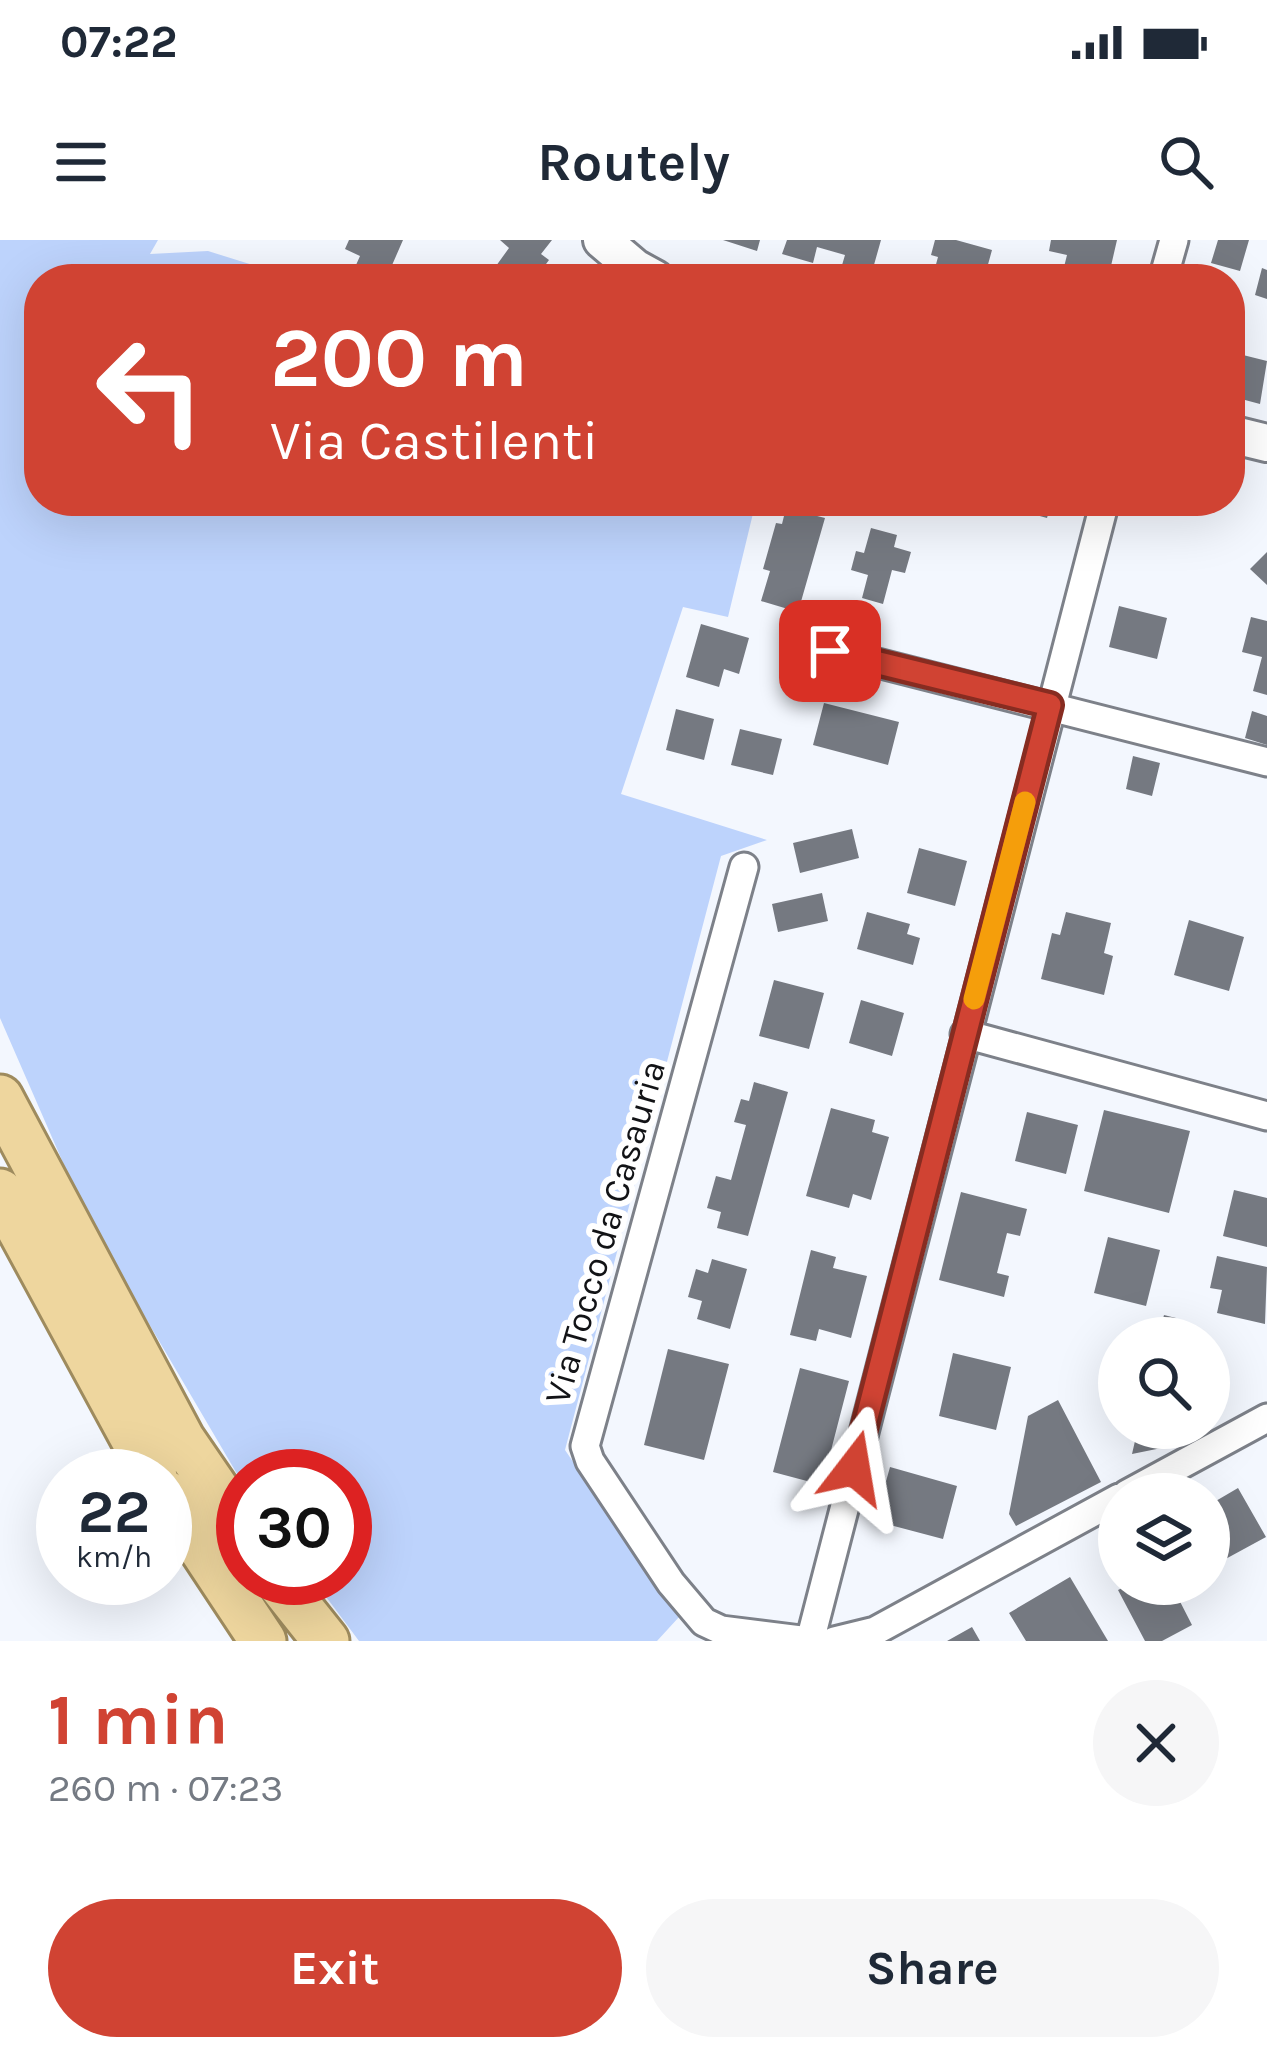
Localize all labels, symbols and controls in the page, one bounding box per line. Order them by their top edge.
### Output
text: 07:22 [60,16,177,68]
icon: menu [48,129,114,195]
icon: search [1153,129,1219,195]
text: Routely [537,130,730,194]
text: 200 m [270,309,528,407]
icon: left [72,312,228,468]
text: Via Castilenti [270,409,598,473]
pin [779,600,881,702]
icon: arrive [797,618,863,684]
street label: Via Tocco da Casauria [536,1055,674,1409]
map controls [1098,1317,1230,1605]
button: search [1098,1317,1230,1449]
position arrow [791,1405,917,1531]
speed limit sign: 30 [216,1449,372,1605]
button: layers [1098,1473,1230,1605]
text: 22 [78,1477,150,1547]
text: km/h [76,1539,152,1575]
text: 1 min [48,1678,229,1762]
button: close [1093,1680,1219,1806]
text: 260 m · 07:23 [48,1765,283,1811]
button: Exit [48,1899,622,2037]
button: Share [646,1899,1219,2037]

